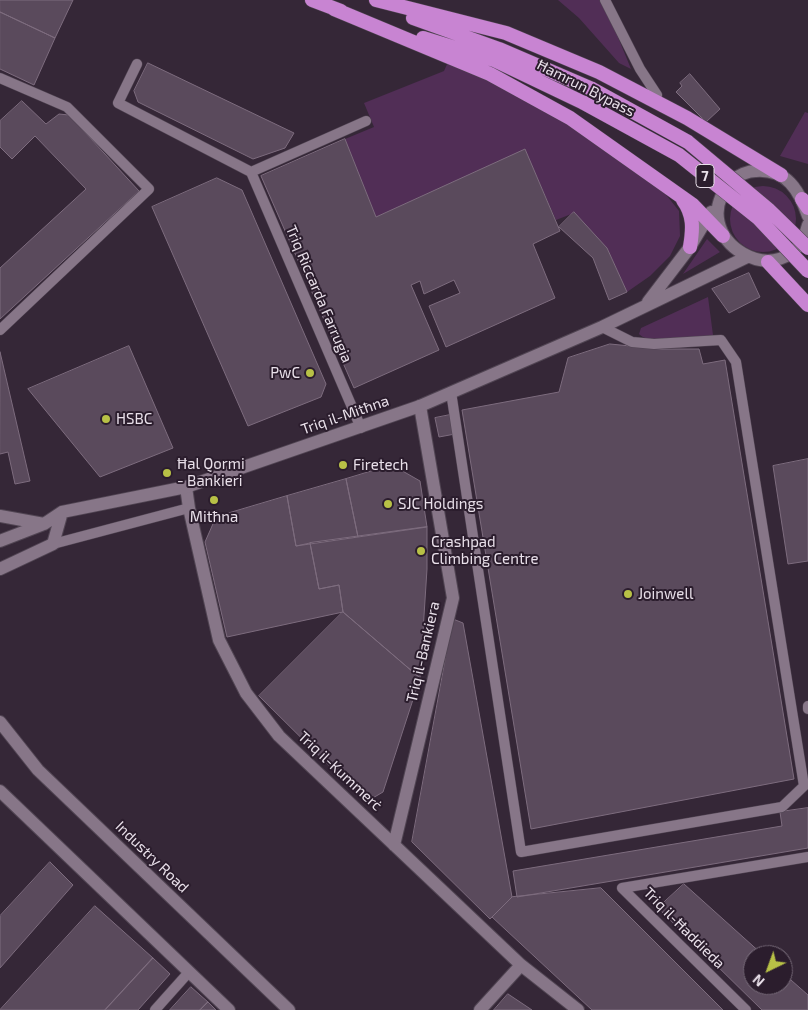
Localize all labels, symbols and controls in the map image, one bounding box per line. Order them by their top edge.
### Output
street label: Ħamrun Bypass [534,56,638,120]
road number: 7 [696,165,714,188]
street label: Triq Riccarda Farrugia [282,223,356,365]
place label: PwC [270,364,300,382]
marker: PwC [304,367,316,379]
street label: Triq il-Mitħna [299,392,391,438]
place label: HSBC [116,410,152,428]
marker: HSBC [100,413,112,425]
place label: Ħal Qormi - Bankieri [177,455,245,490]
place label: Firetech [353,456,408,474]
marker: Firetech [337,459,349,471]
marker: Ħal Qormi - Bankieri [161,467,173,479]
marker: Mitħna [208,494,220,506]
place label: SJC Holdings [398,495,483,513]
marker: SJC Holdings [382,498,394,510]
place label: Mitħna [190,508,238,526]
place label: Crashpad Climbing Centre [431,533,538,568]
marker: Crashpad Climbing Centre [415,545,427,557]
place label: Joinwell [638,585,693,603]
marker: Joinwell [622,588,634,600]
street label: Triq il-Bankiera [403,600,443,704]
street label: Triq il-Kummerċ [294,727,386,815]
street label: Industry Road [112,818,192,896]
street label: Triq il-Ħaddieda [640,884,728,972]
north arrow [743,945,793,995]
text: N [749,971,768,990]

